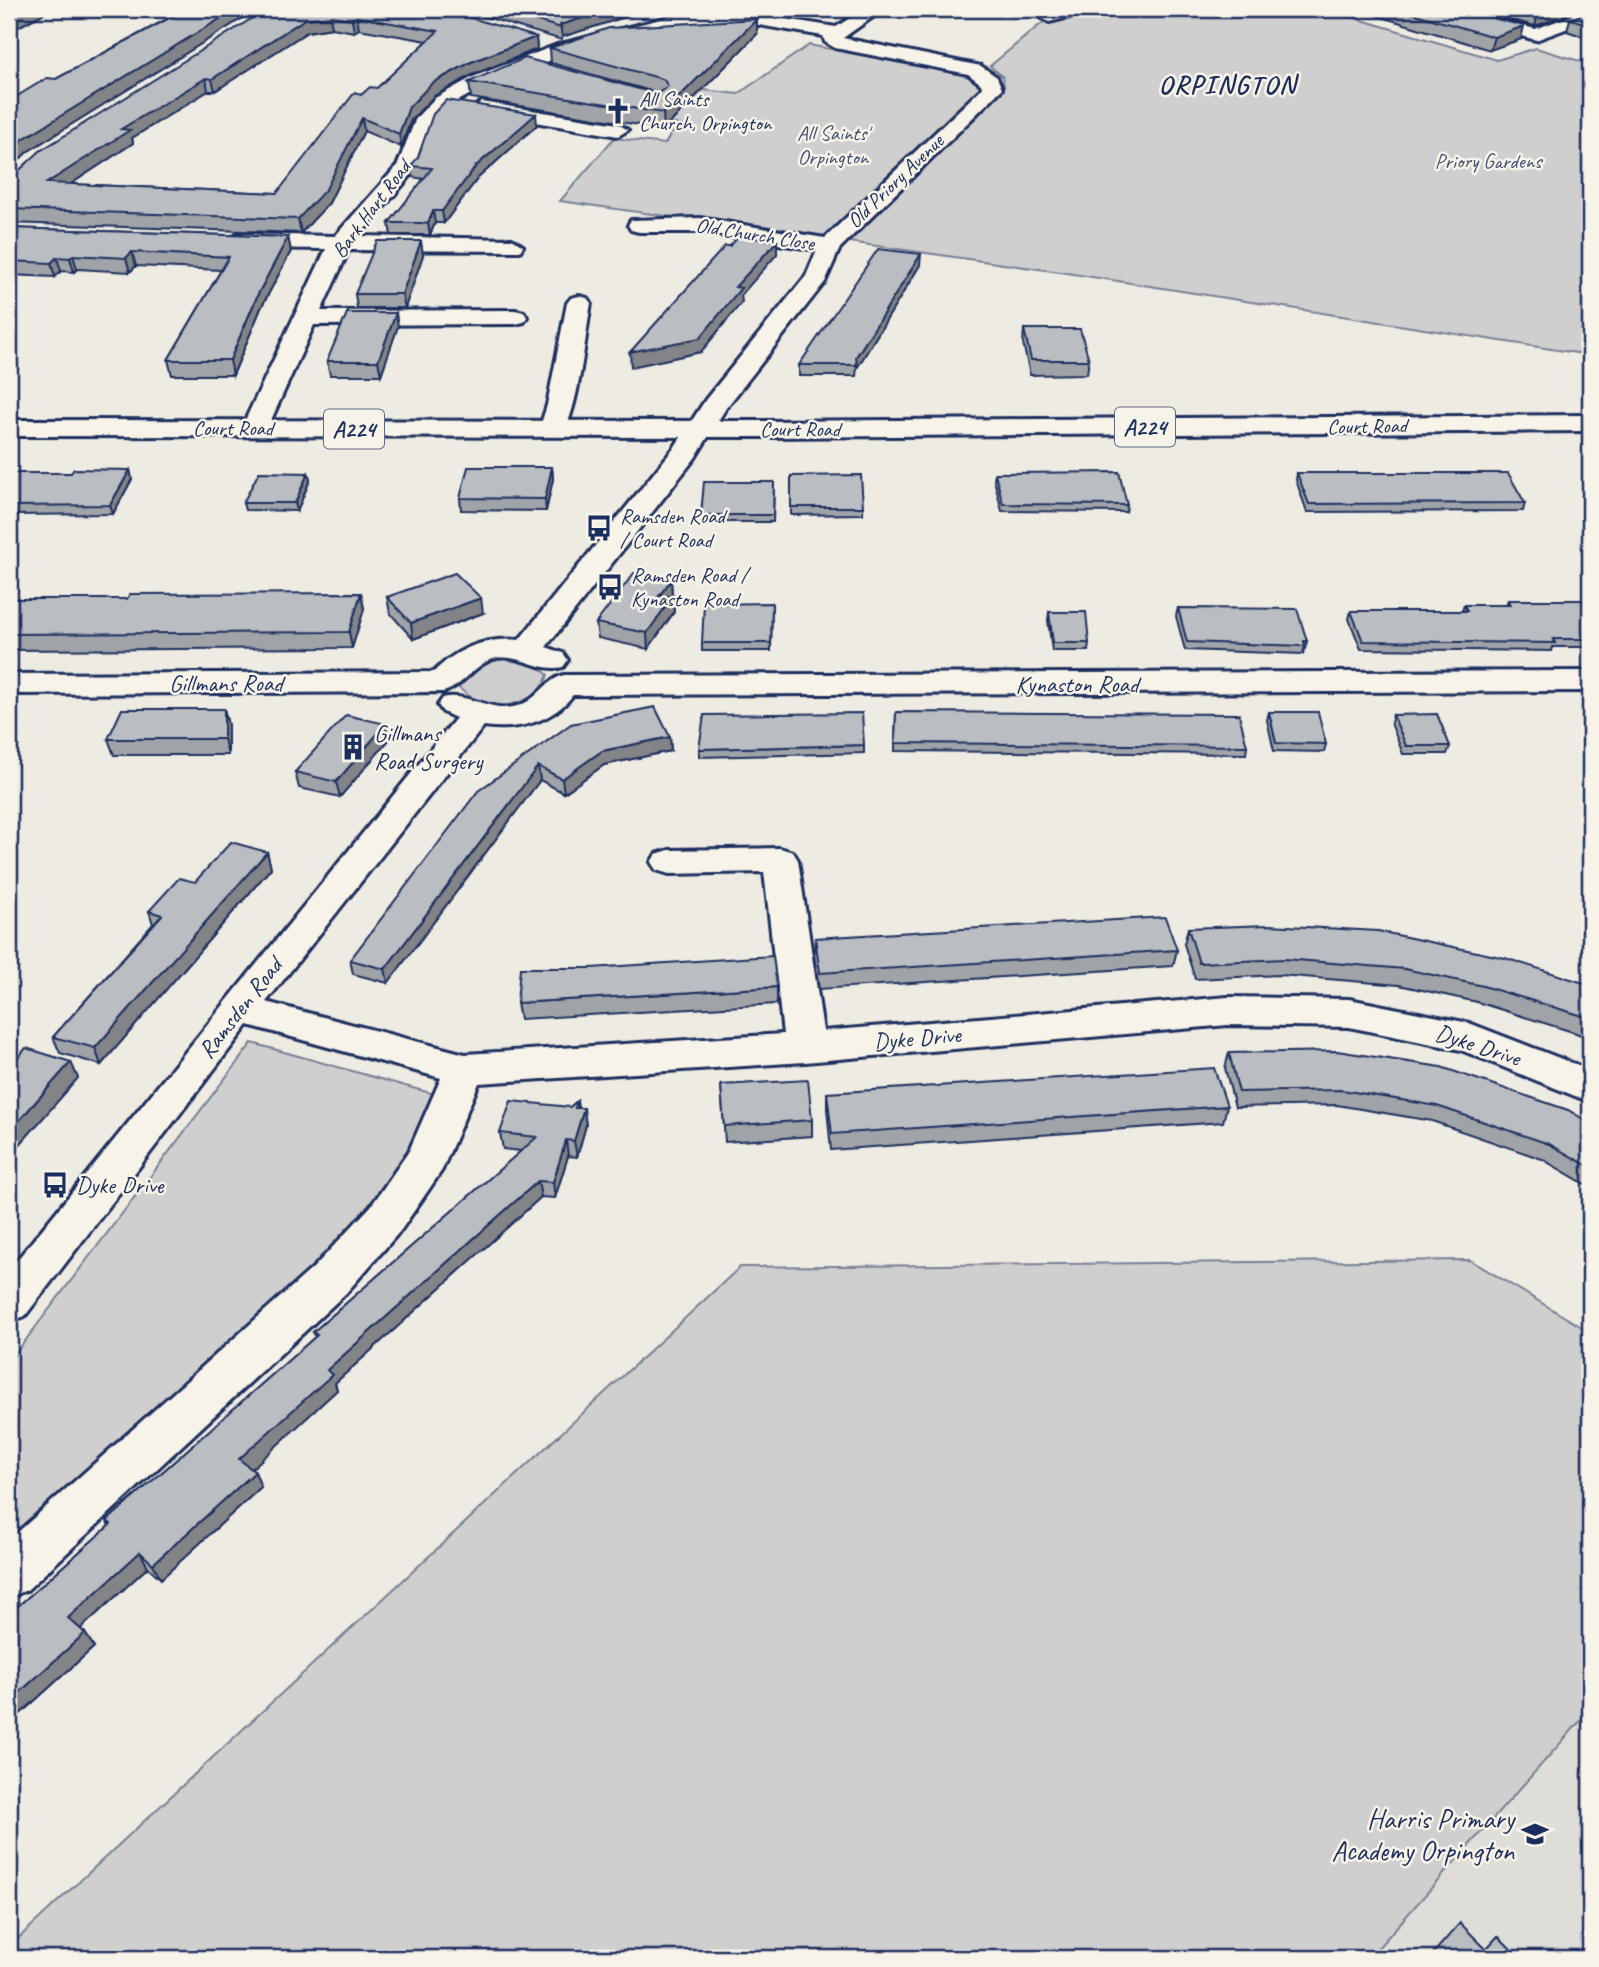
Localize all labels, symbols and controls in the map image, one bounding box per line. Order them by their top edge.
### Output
district label: ORPINGTON [1159,68,1300,101]
place label: All Saints Church, Orpington [639,86,773,136]
church icon: All Saints Church, Orpington [603,96,633,126]
park label: All Saints' Orpington [797,120,873,170]
street label: Old Priory Avenue [841,128,950,234]
park label: Priory Gardens [1435,148,1543,174]
street label: Bark Hart Road [326,152,418,263]
street label: Old Church Close [694,212,817,256]
road number: A224 [1115,408,1175,446]
road number: A224 [324,410,384,448]
street label: Court Road [1327,412,1410,440]
street label: Court Road [193,415,276,441]
street label: Court Road [760,416,843,442]
place label: Ramsden Road / Court Road [620,503,728,553]
bus stop icon: Ramsden Road / Court Road [584,513,614,543]
place label: Ramsden Road / Kynaston Road [631,562,752,612]
bus stop icon: Ramsden Road / Kynaston Road [595,572,625,602]
street label: Gillmans Road [169,668,286,698]
street label: Kynaston Road [1016,669,1142,699]
place label: Gillmans Road Surgery [374,718,484,776]
building icon: Gillmans Road Surgery [338,732,368,762]
street label: Ramsden Road [191,949,291,1064]
street label: Dyke Drive [1432,1017,1526,1073]
street label: Dyke Drive [872,1019,964,1057]
bus stop icon: Dyke Drive [40,1170,70,1200]
place label: Dyke Drive [76,1170,166,1200]
place label: Harris Primary Academy Orpington [1332,1801,1516,1868]
school or university icon: Harris Primary Academy Orpington [1520,1819,1550,1849]

